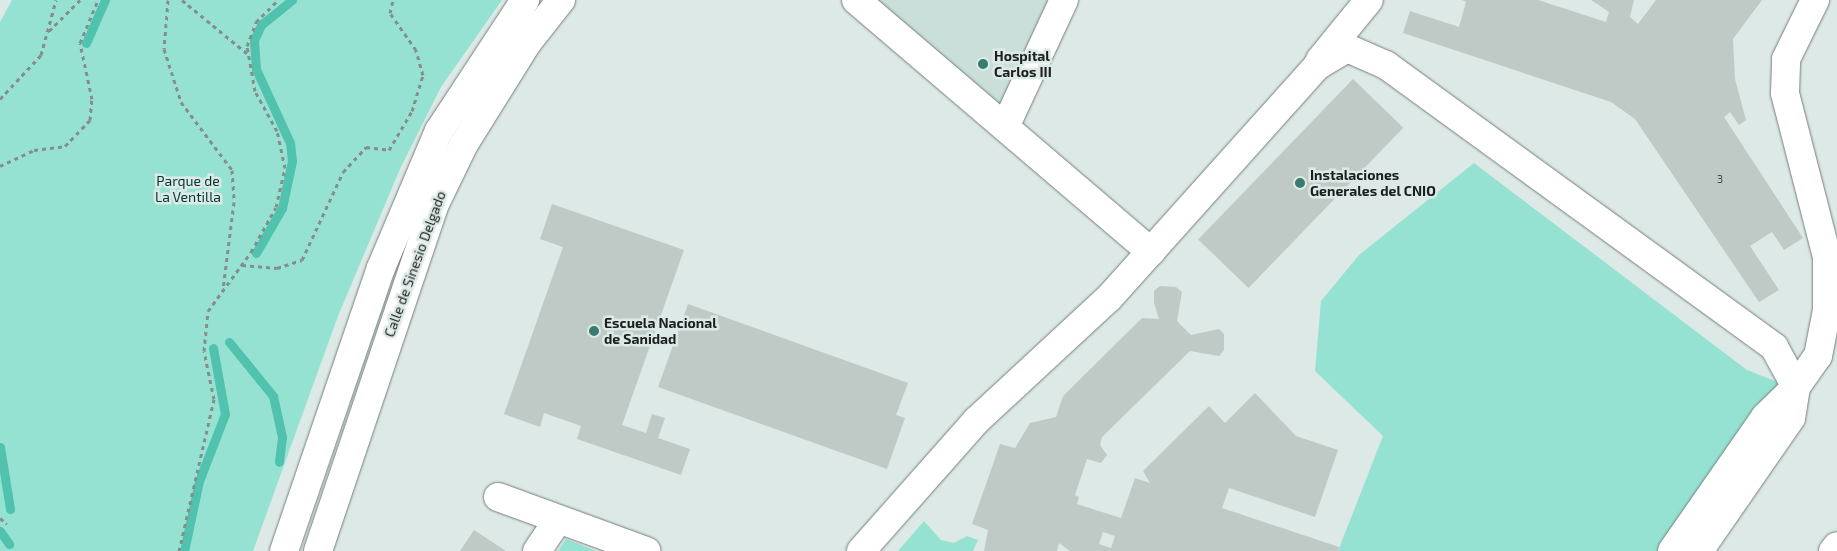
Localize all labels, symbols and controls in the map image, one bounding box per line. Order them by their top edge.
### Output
place label: Hospital Carlos III [994,48,1052,80]
marker: Hospital Carlos III [976,57,990,71]
place label: Instalaciones Generales del CNIO [1310,167,1436,200]
house number: 3 [1717,172,1723,186]
park label: Parque de La Ventilla [155,173,221,206]
marker: Instalaciones Generales del CNIO [1294,177,1306,189]
street label: Calle de Sinesio Delgado [381,189,449,339]
place label: Escuela Nacional de Sanidad [604,315,717,348]
marker: Escuela Nacional de Sanidad [588,325,600,337]

